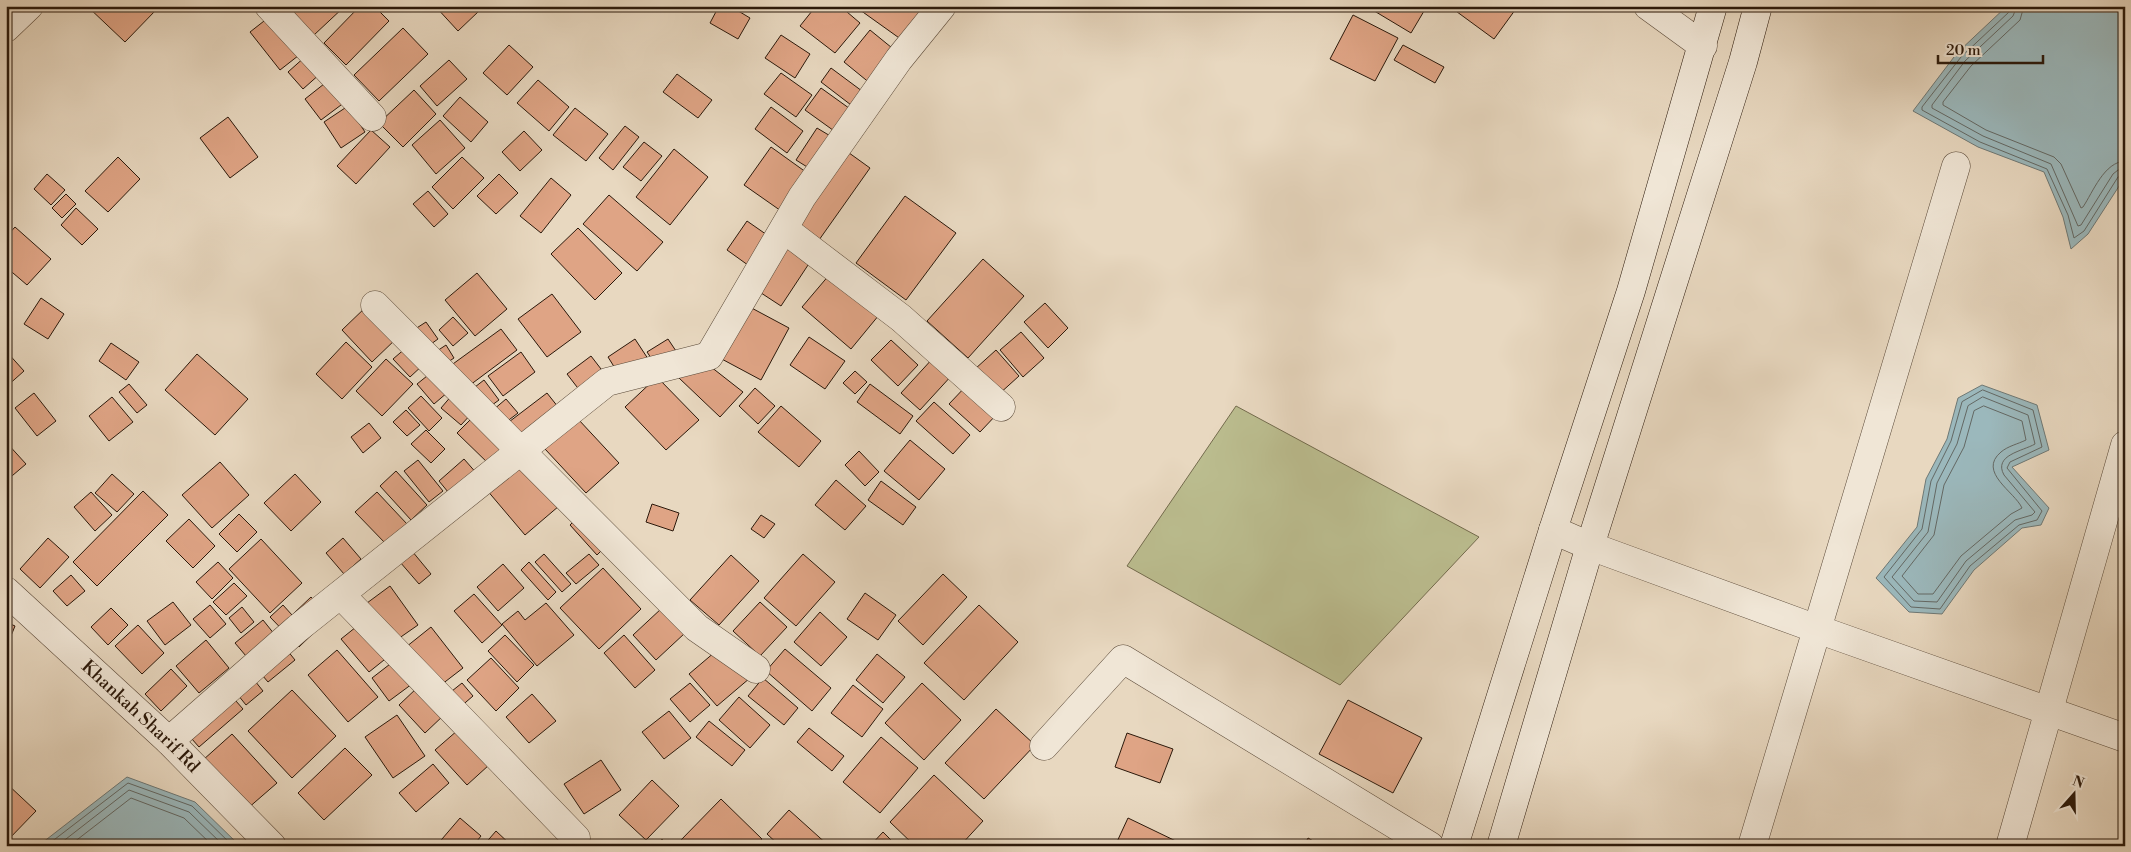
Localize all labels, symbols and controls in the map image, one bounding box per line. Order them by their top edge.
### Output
scale bar [1938,32,2044,64]
text: 20 m [1946,41,1981,60]
street label: Khankah Sharif Rd [76,655,205,778]
north arrow [2048,770,2098,820]
text: N [2070,772,2086,793]

